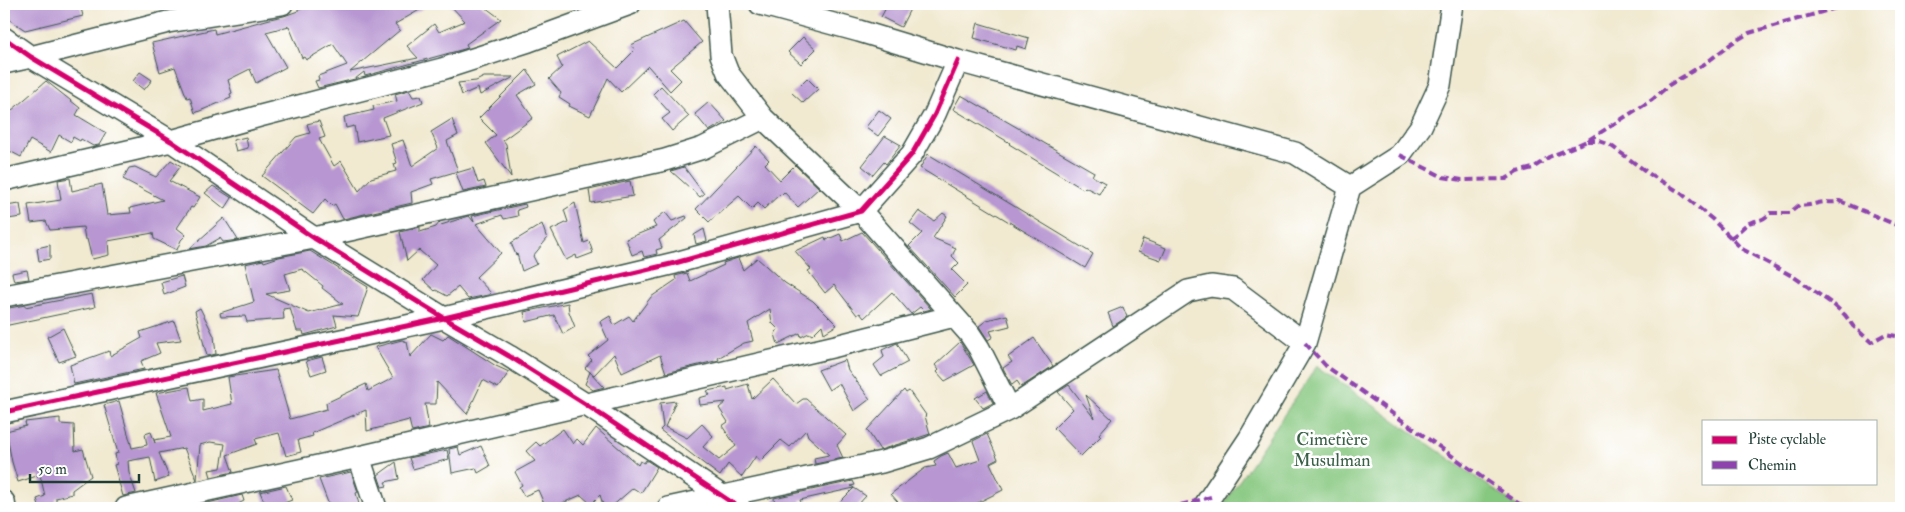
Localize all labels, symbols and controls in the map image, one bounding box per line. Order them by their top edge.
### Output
legend [1702,420,1878,484]
park label: Cimetière Musulman [1293,428,1371,472]
text: Piste cyclable [1748,430,1826,449]
scale bar [30,452,139,484]
text: Chemin [1748,456,1797,475]
text: 50 m [38,460,67,479]

